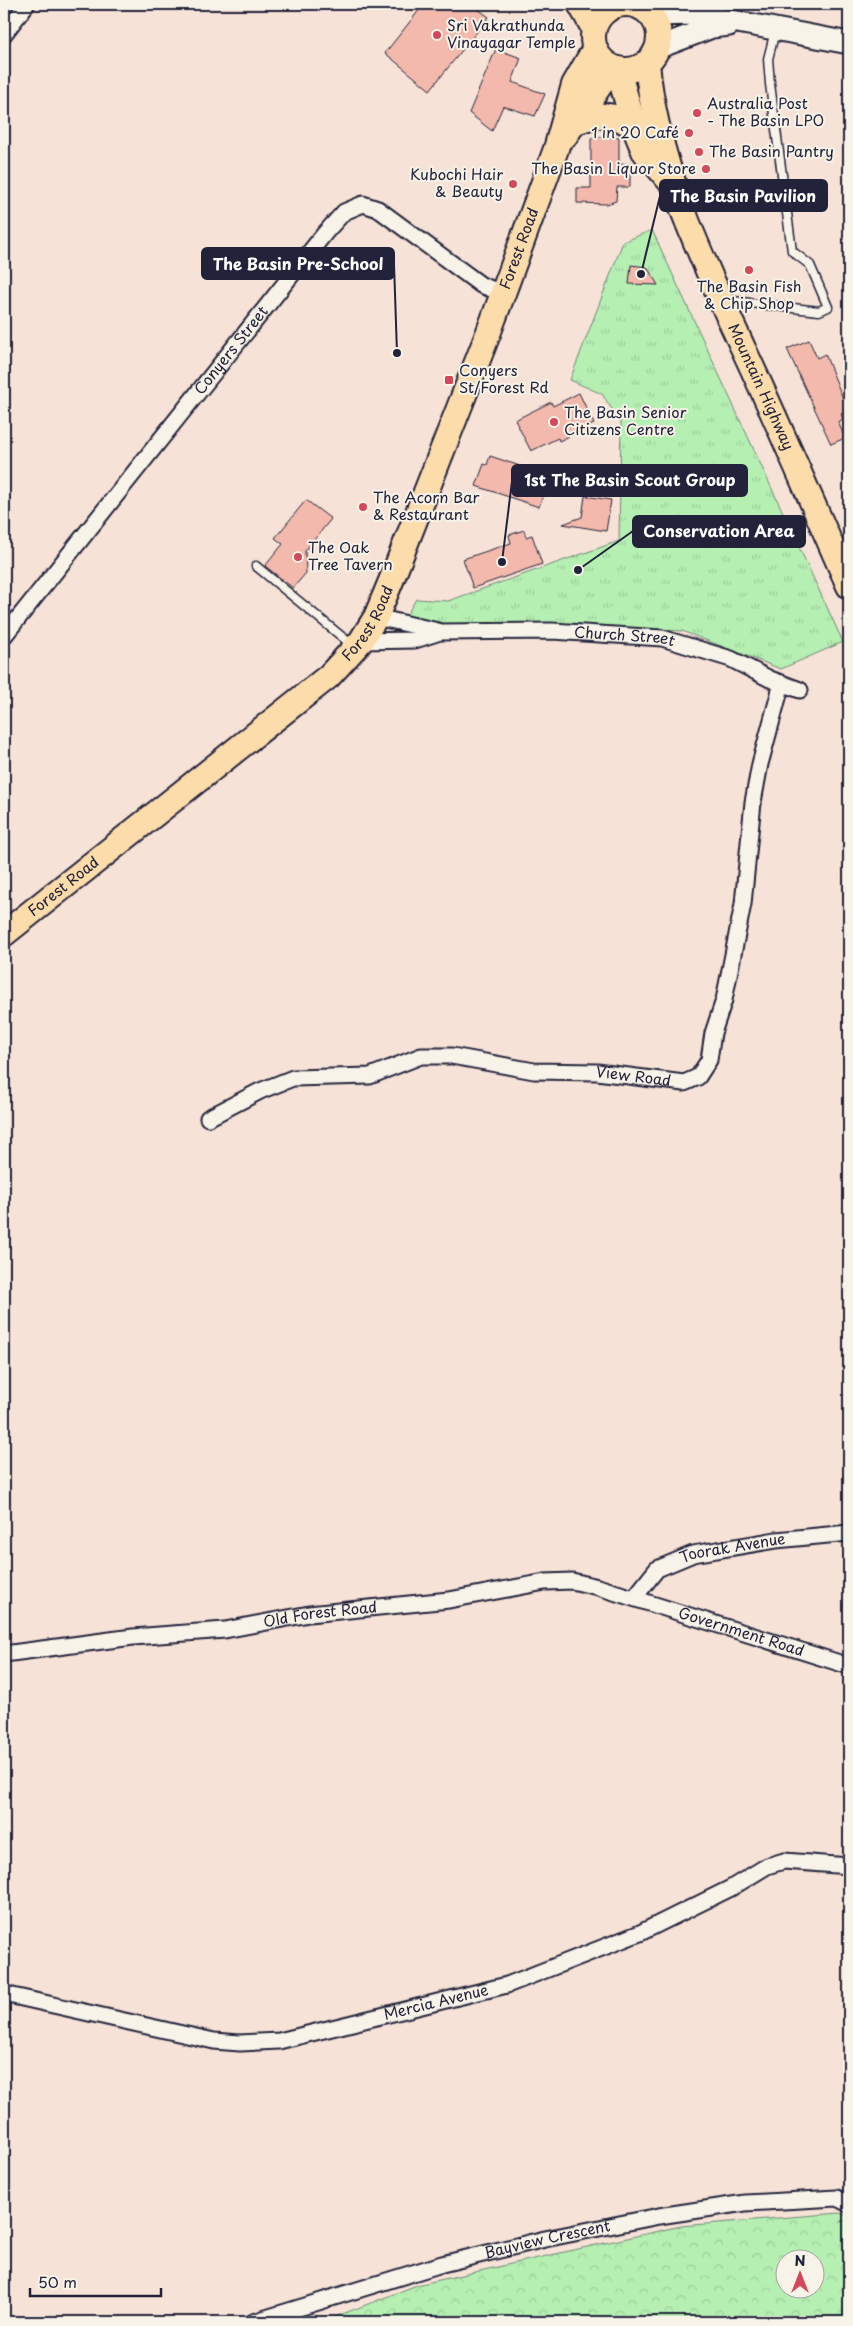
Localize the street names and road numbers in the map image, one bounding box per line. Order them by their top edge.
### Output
street label: Forest Road [492,204,544,292]
street label: Conyers Street [188,300,273,399]
street label: Mountain Highway [723,319,801,453]
street label: Forest Road [335,581,398,666]
street label: Church Street [574,619,678,651]
street label: Forest Road [22,850,103,921]
street label: View Road [595,1059,673,1091]
street label: Toorak Avenue [676,1526,786,1568]
street label: Old Forest Road [261,1594,378,1632]
street label: Government Road [676,1600,807,1661]
street label: Mercia Avenue [381,1977,490,2025]
street label: Bayview Crescent [482,2213,612,2263]

